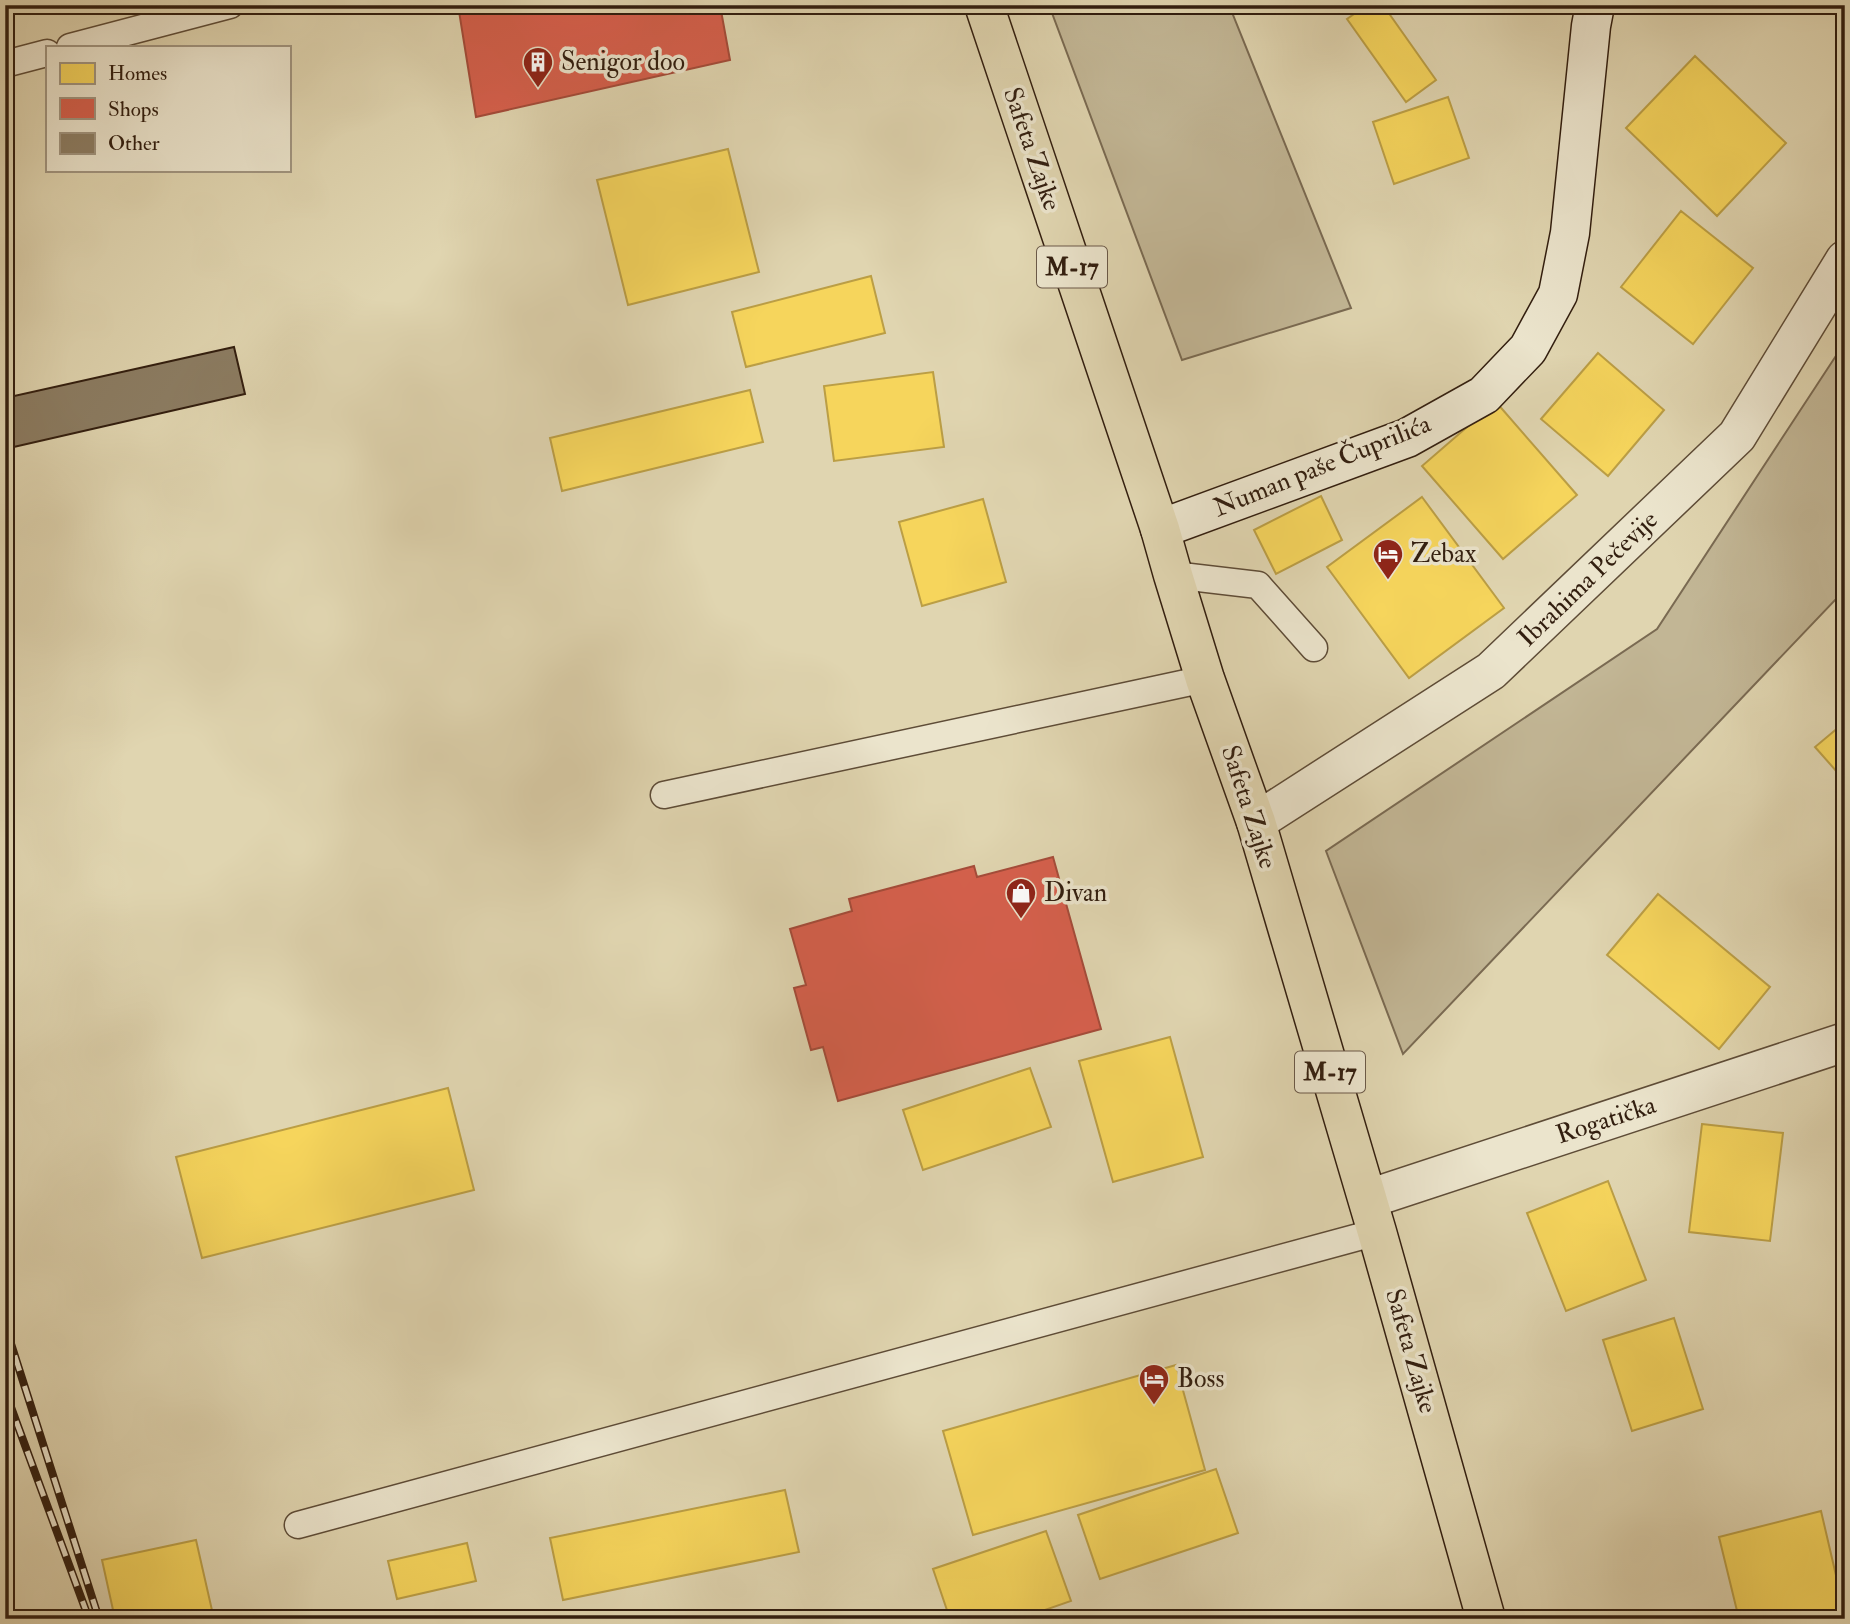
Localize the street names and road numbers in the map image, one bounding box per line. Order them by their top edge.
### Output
street label: Safeta Zajke [996,83,1068,215]
road number: M-17 [1037,246,1107,288]
street label: Numan paše Čuprilića [1208,405,1436,525]
street label: Ibrahima Pečevije [1511,504,1665,654]
street label: Safeta Zajke [1214,741,1284,873]
road number: M-17 [1295,1052,1365,1092]
street label: Rogatička [1552,1089,1660,1151]
street label: Safeta Zajke [1378,1285,1444,1417]

